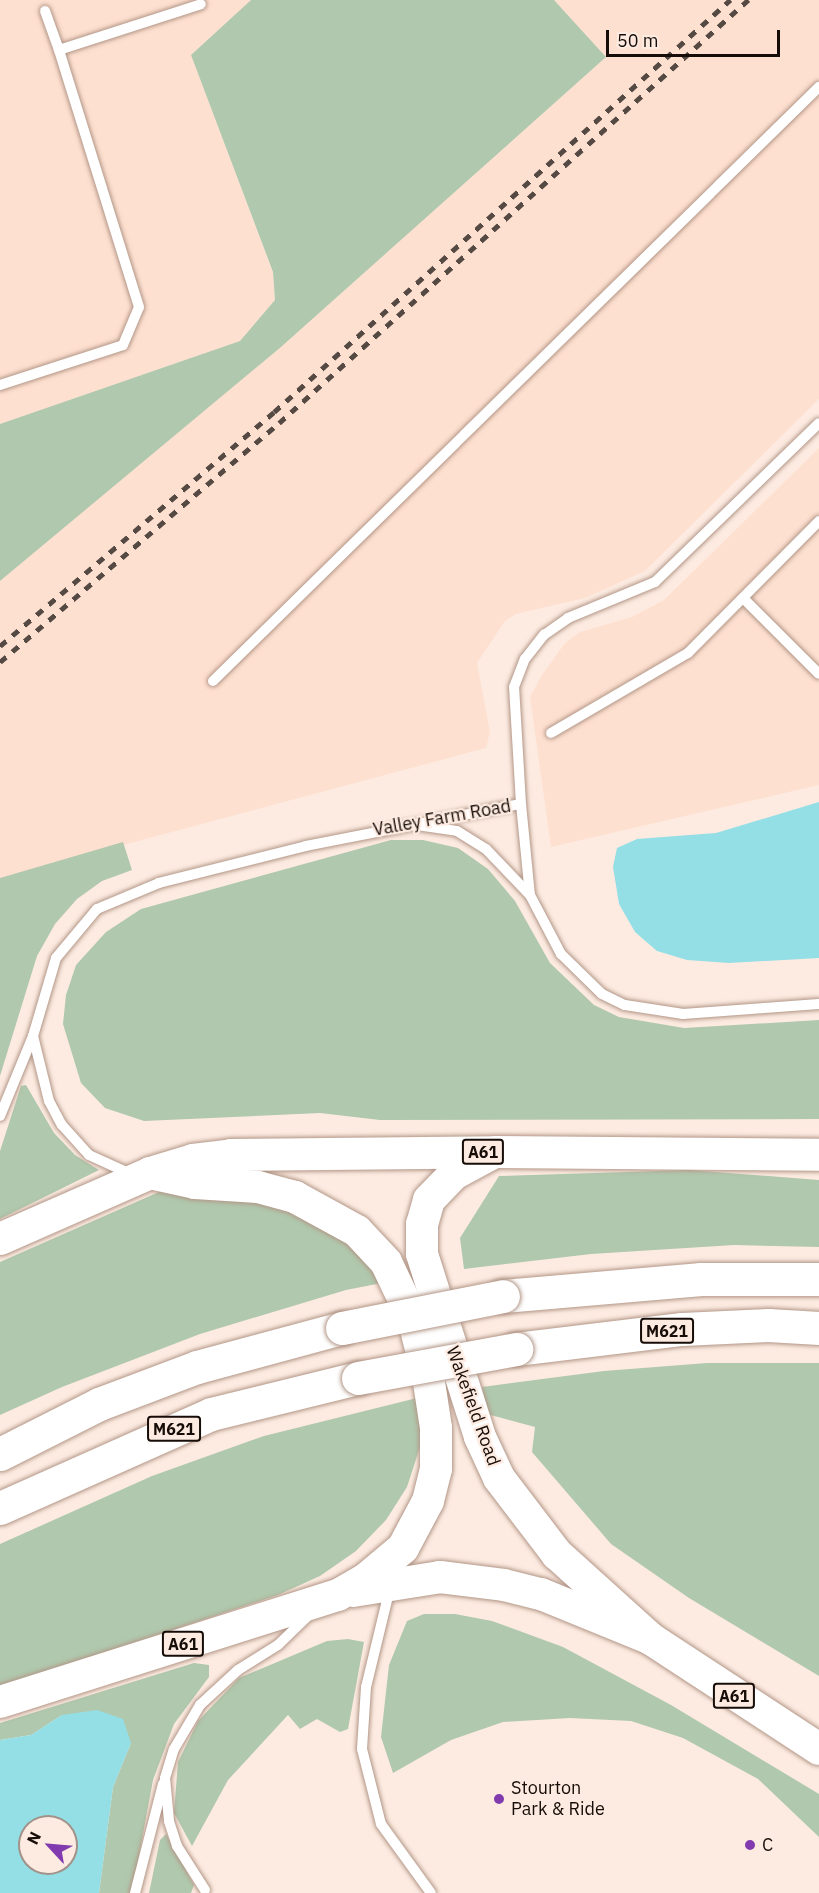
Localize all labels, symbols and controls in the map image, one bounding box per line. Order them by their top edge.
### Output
scale bar [609,18,783,56]
text: 50 m [617,29,659,52]
street label: Valley Farm Road [371,795,513,841]
road number: A61 [460,1139,506,1165]
road number: M621 [640,1318,694,1344]
street label: Wakefield Road [441,1343,505,1469]
road number: M621 [147,1416,201,1442]
road number: A61 [160,1631,206,1657]
road number: A61 [712,1683,756,1709]
place label: Stourton Park & Ride [511,1778,605,1820]
marker: Stourton Park & Ride [492,1792,506,1806]
north arrow [18,1815,78,1875]
text: N [22,1828,45,1848]
place label: C [762,1834,773,1856]
marker: C [743,1838,757,1852]

